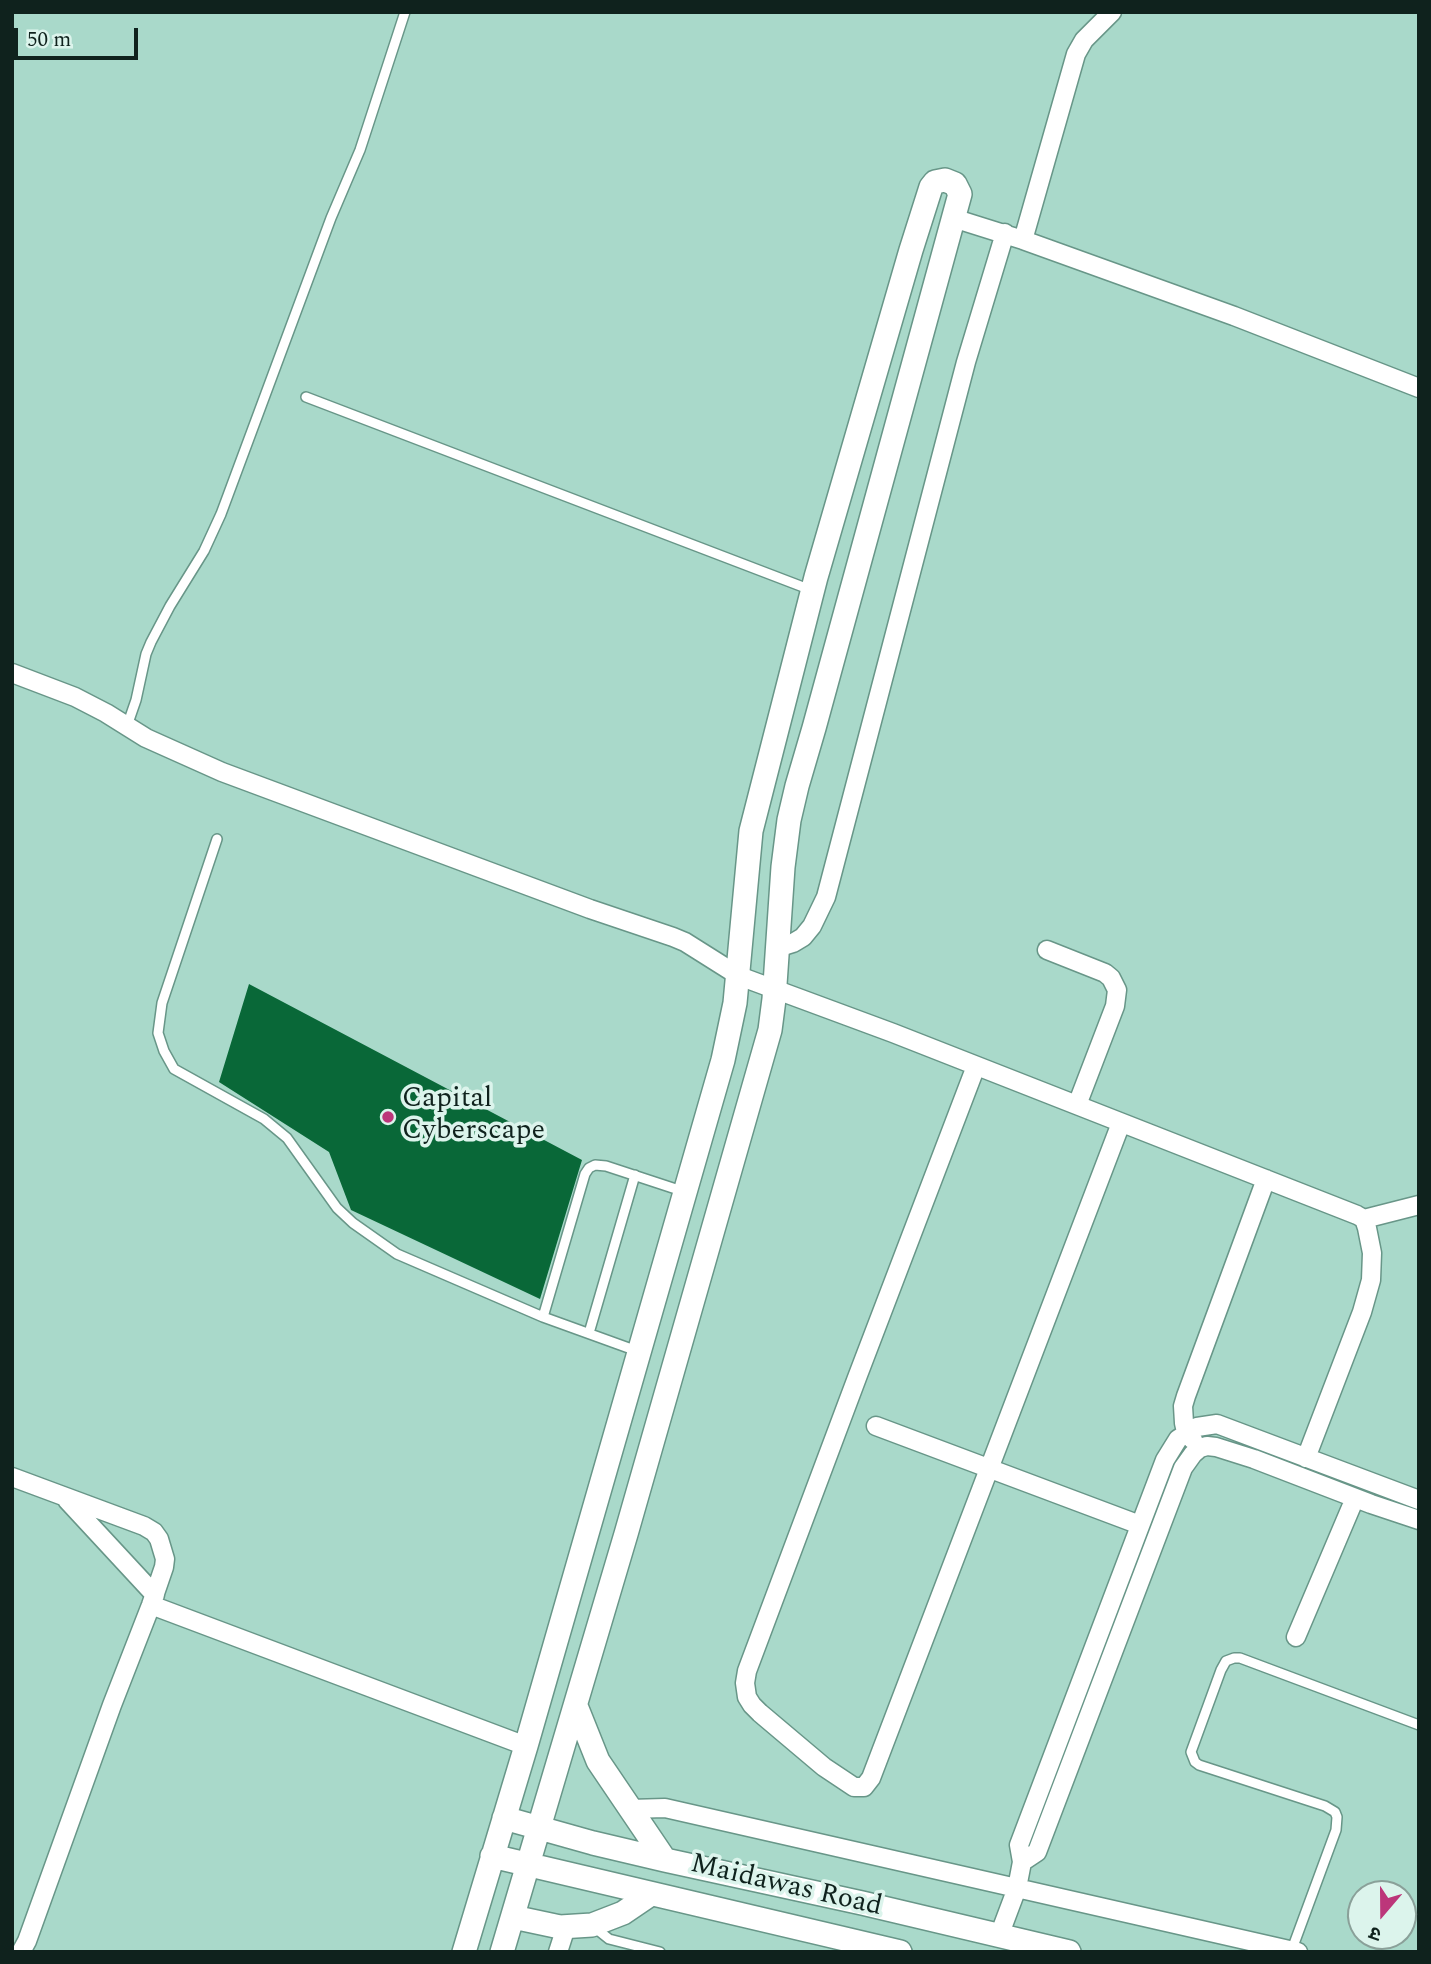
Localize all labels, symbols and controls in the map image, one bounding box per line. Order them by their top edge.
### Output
scale bar [18,14,142,58]
text: 50 m [27,24,71,56]
place label: Capital Cyberscape [402,1084,545,1150]
marker: Capital Cyberscape [380,1109,396,1125]
street label: Maidawas Road [687,1849,885,1925]
north arrow [1347,1880,1417,1950]
text: उ [1365,1918,1386,1949]

